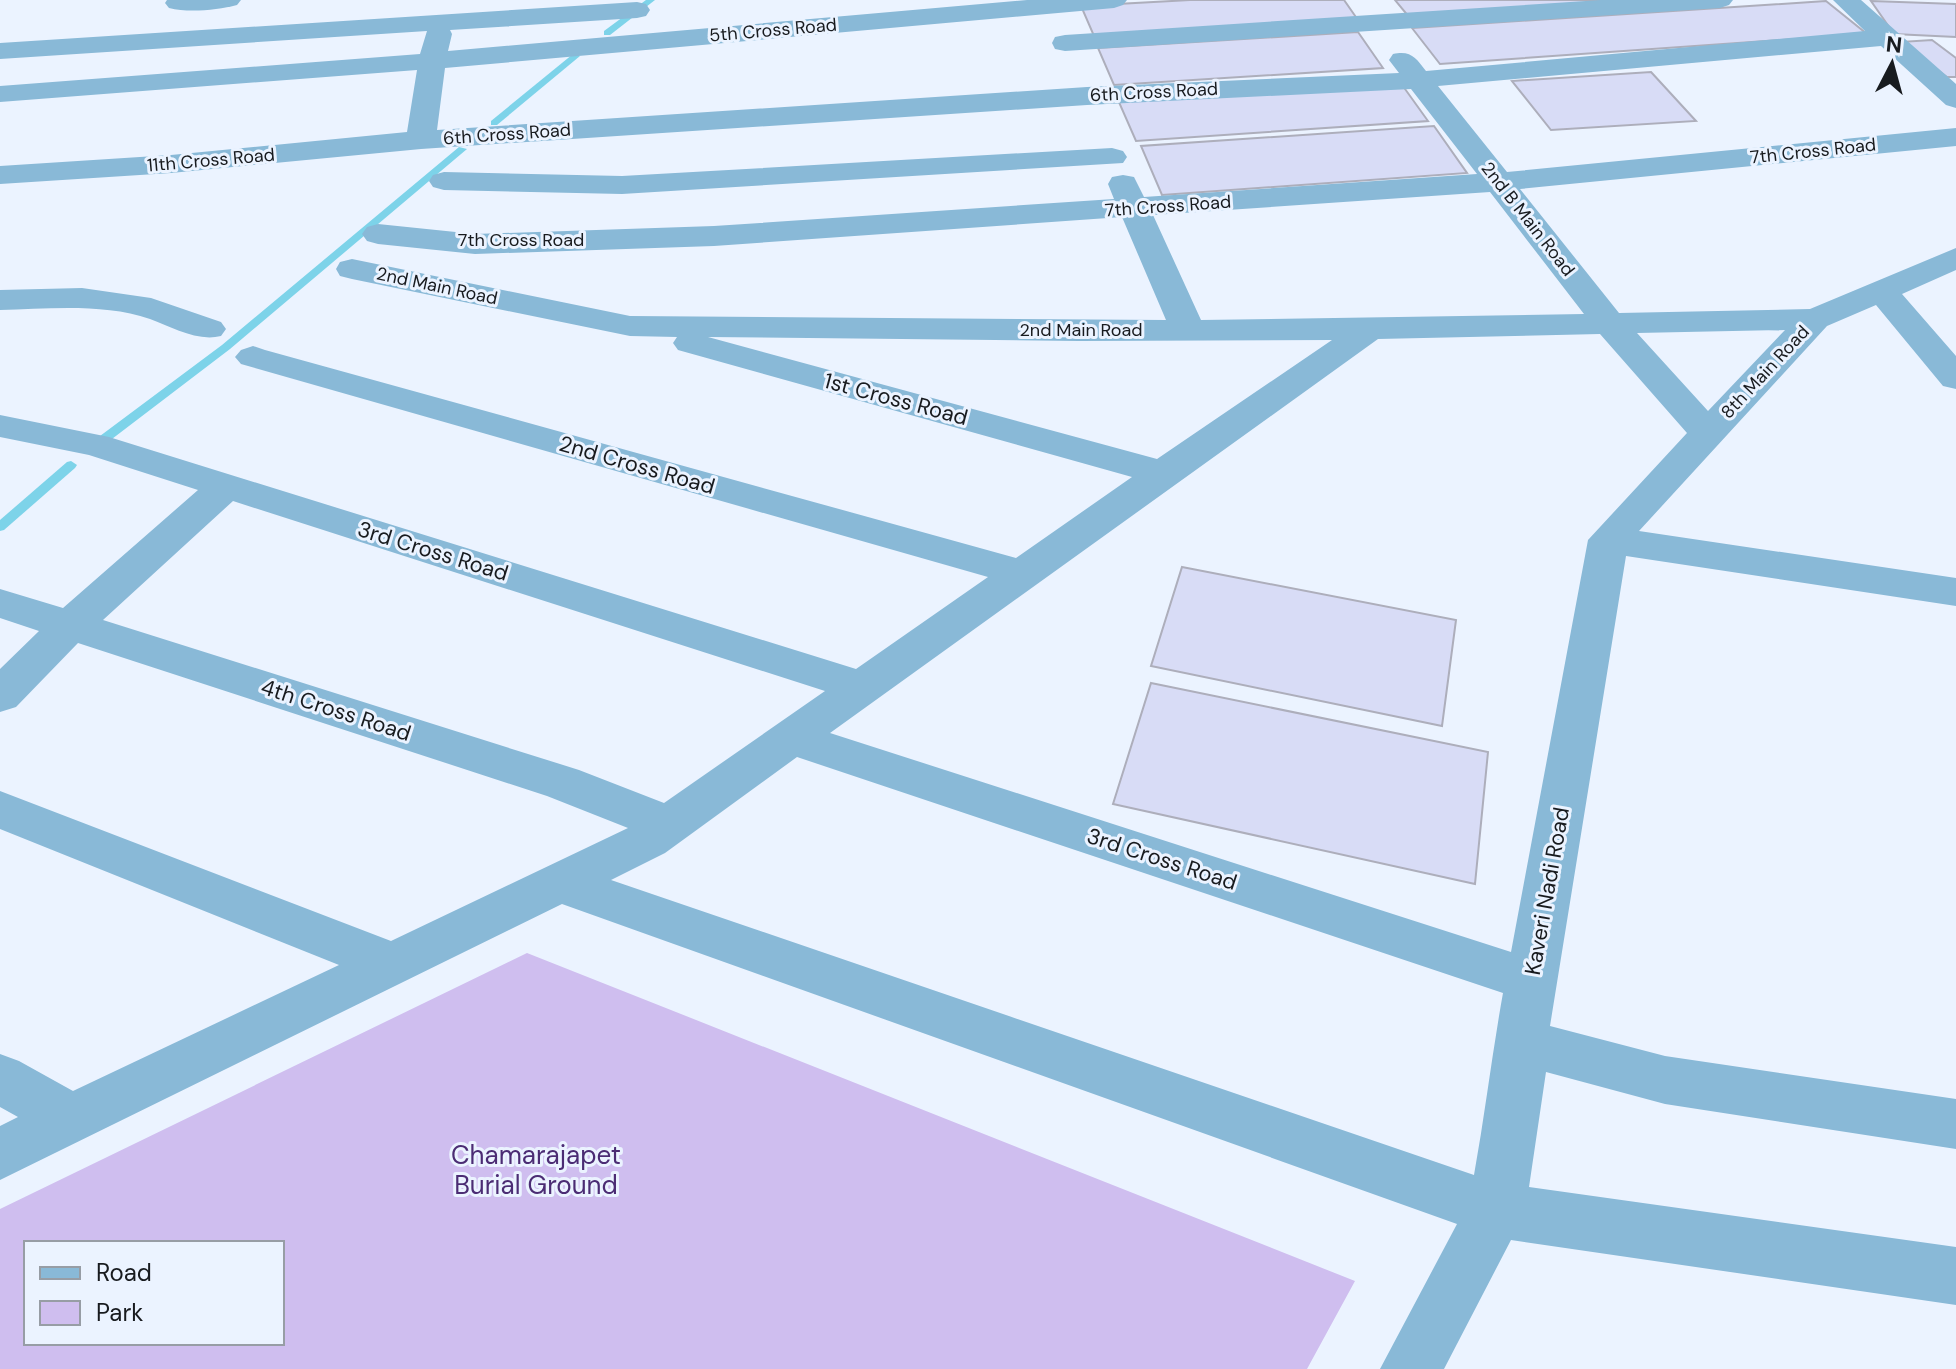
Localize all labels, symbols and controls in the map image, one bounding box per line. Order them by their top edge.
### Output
street label: 5th Cross Road [708,12,838,48]
north arrow [1852,24,1932,104]
text: N [1885,29,1904,60]
street label: 6th Cross Road [1089,77,1219,107]
street label: 6th Cross Road [442,118,572,150]
street label: 7th Cross Road [1749,132,1877,170]
street label: 11th Cross Road [146,142,276,178]
street label: 2nd B Main Road [1476,157,1580,281]
street label: 7th Cross Road [1104,190,1232,222]
street label: 7th Cross Road [458,228,584,252]
street label: 2nd Main Road [374,261,500,311]
street label: 2nd Main Road [1019,318,1143,342]
street label: 8th Main Road [1716,320,1814,424]
street label: 1st Cross Road [821,366,971,432]
street label: 2nd Cross Road [556,429,718,501]
street label: 3rd Cross Road [354,514,512,588]
street label: 4th Cross Road [257,672,415,748]
street label: Kaveri Nadi Road [1518,805,1576,977]
street label: 3rd Cross Road [1083,821,1241,897]
park label: Chamarajapet Burial Ground [451,1138,621,1202]
legend [24,1241,284,1345]
text: Road [96,1257,152,1288]
text: Park [96,1297,143,1328]

